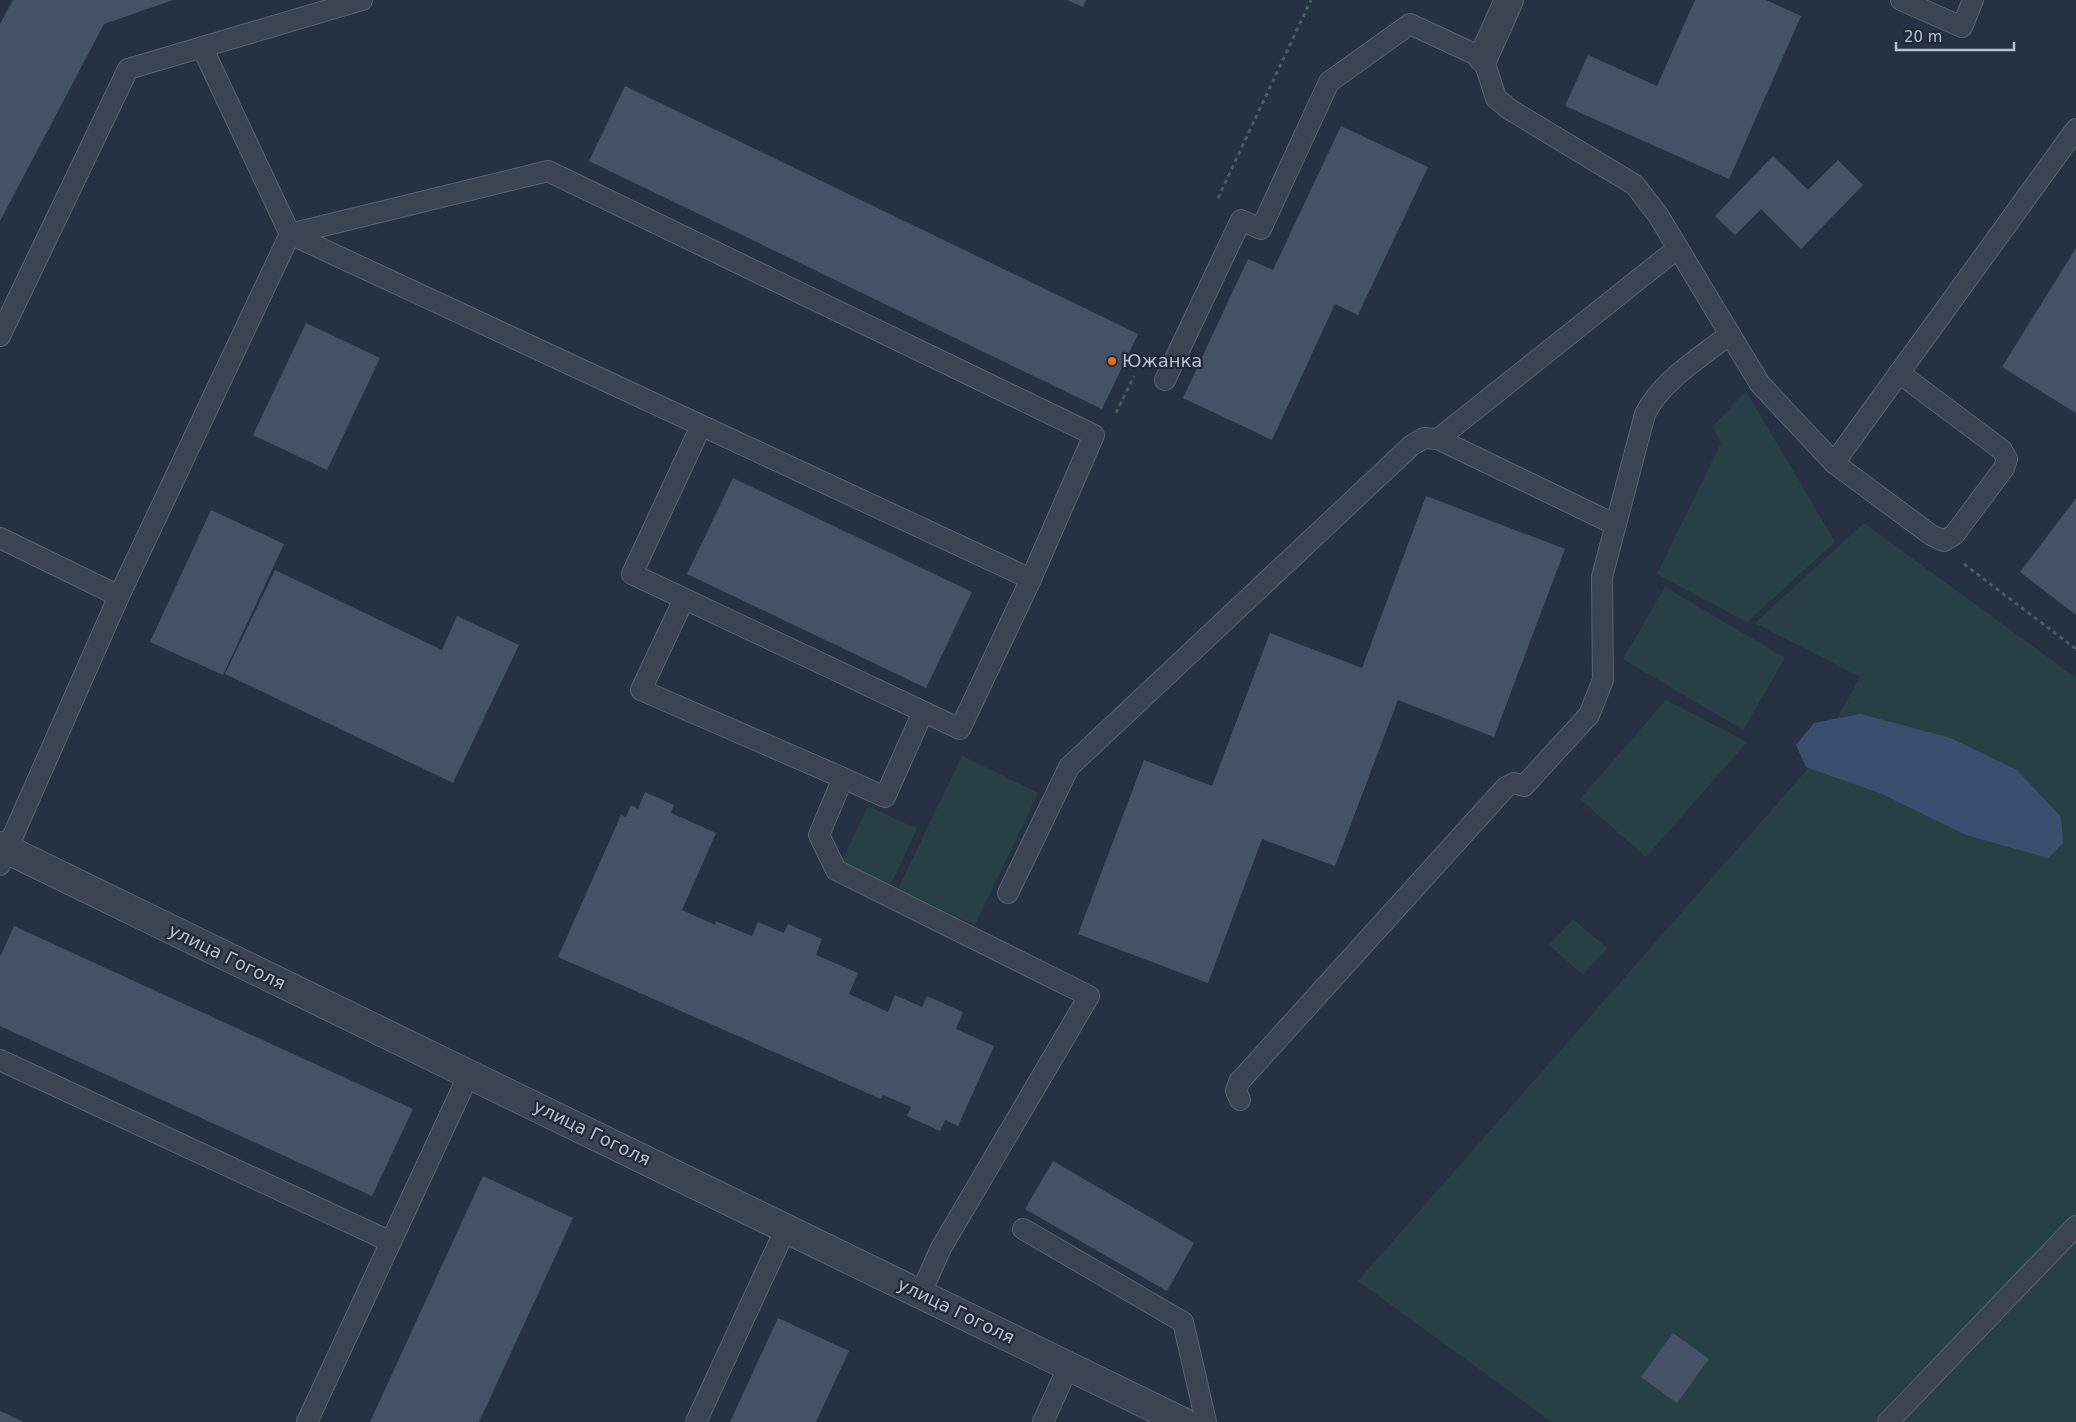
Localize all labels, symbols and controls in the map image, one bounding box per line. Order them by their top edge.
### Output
scale bar [1896,20,2014,52]
text: 20 m [1904,28,1942,46]
place label: Южанка [1122,350,1202,371]
marker: Южанка [1106,355,1118,367]
street label: улица Гоголя [165,919,289,994]
street label: улица Гоголя [530,1095,654,1170]
street label: улица Гоголя [894,1273,1018,1348]

